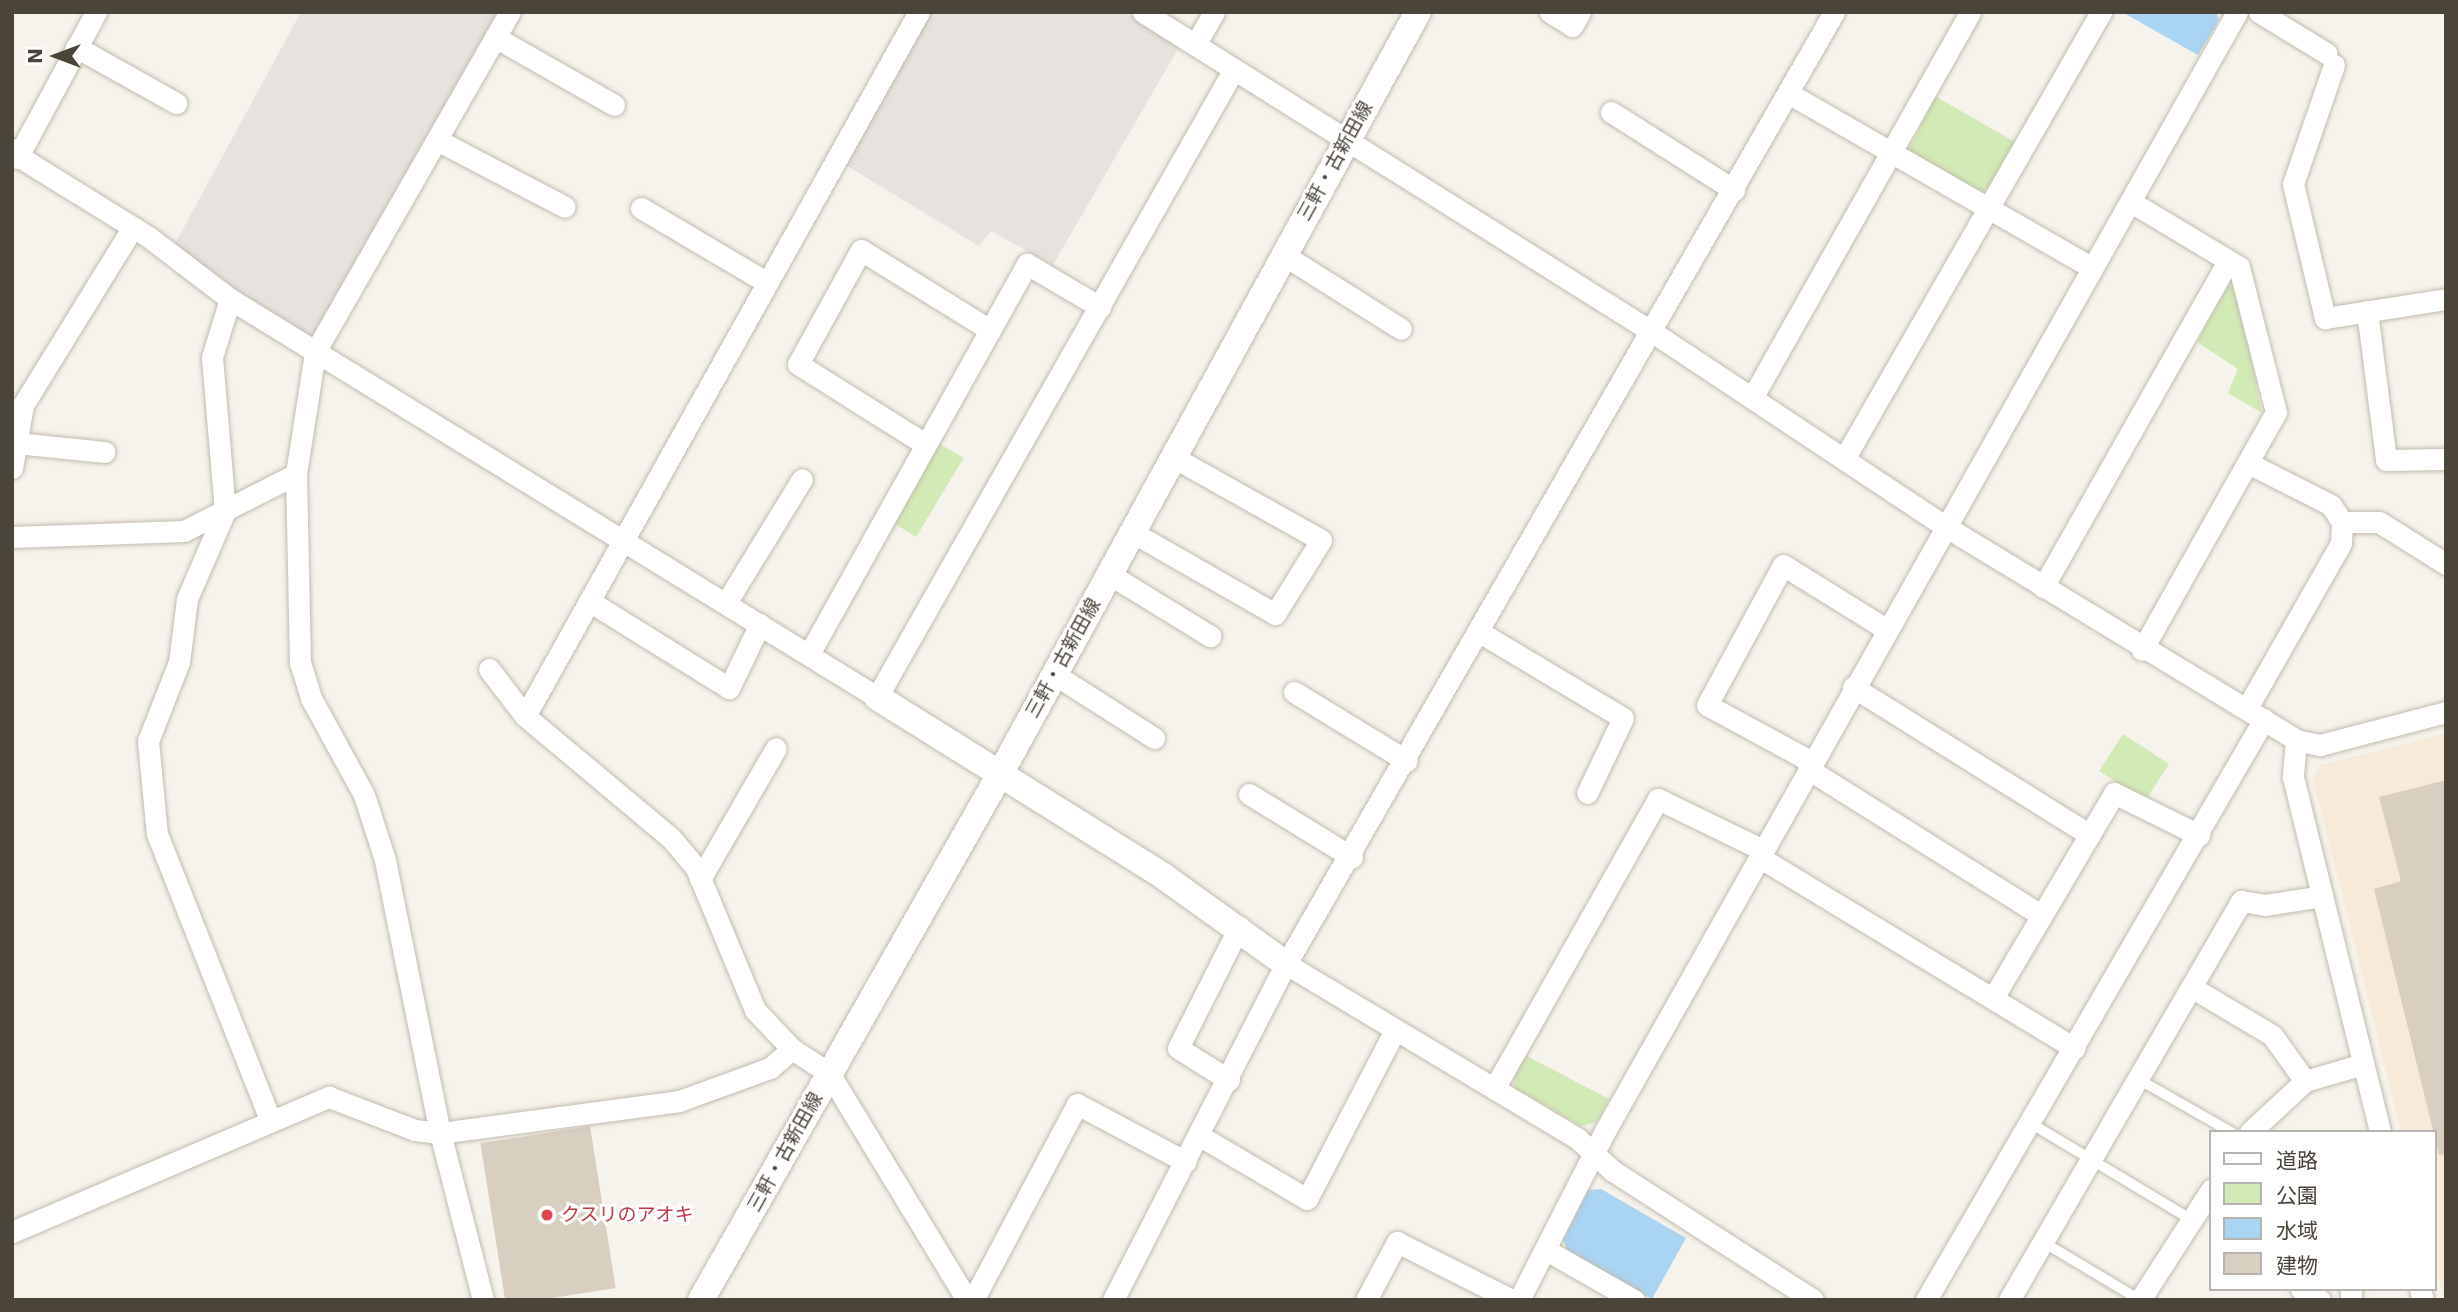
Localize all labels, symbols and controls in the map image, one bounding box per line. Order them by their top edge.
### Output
north arrow [21,21,91,91]
text: N [24,48,46,64]
street label: 三軒・古新田線 [1293,97,1377,225]
street label: 三軒・古新田線 [1021,594,1105,722]
street label: 三軒・古新田線 [743,1088,827,1216]
legend [2210,1130,2437,1291]
text: 道路 [2276,1149,2318,1173]
text: 公園 [2276,1184,2318,1208]
place label: クスリのアオキ [561,1204,694,1226]
marker: クスリのアオキ [539,1207,555,1223]
text: 水域 [2276,1219,2318,1243]
text: 建物 [2276,1254,2318,1278]

